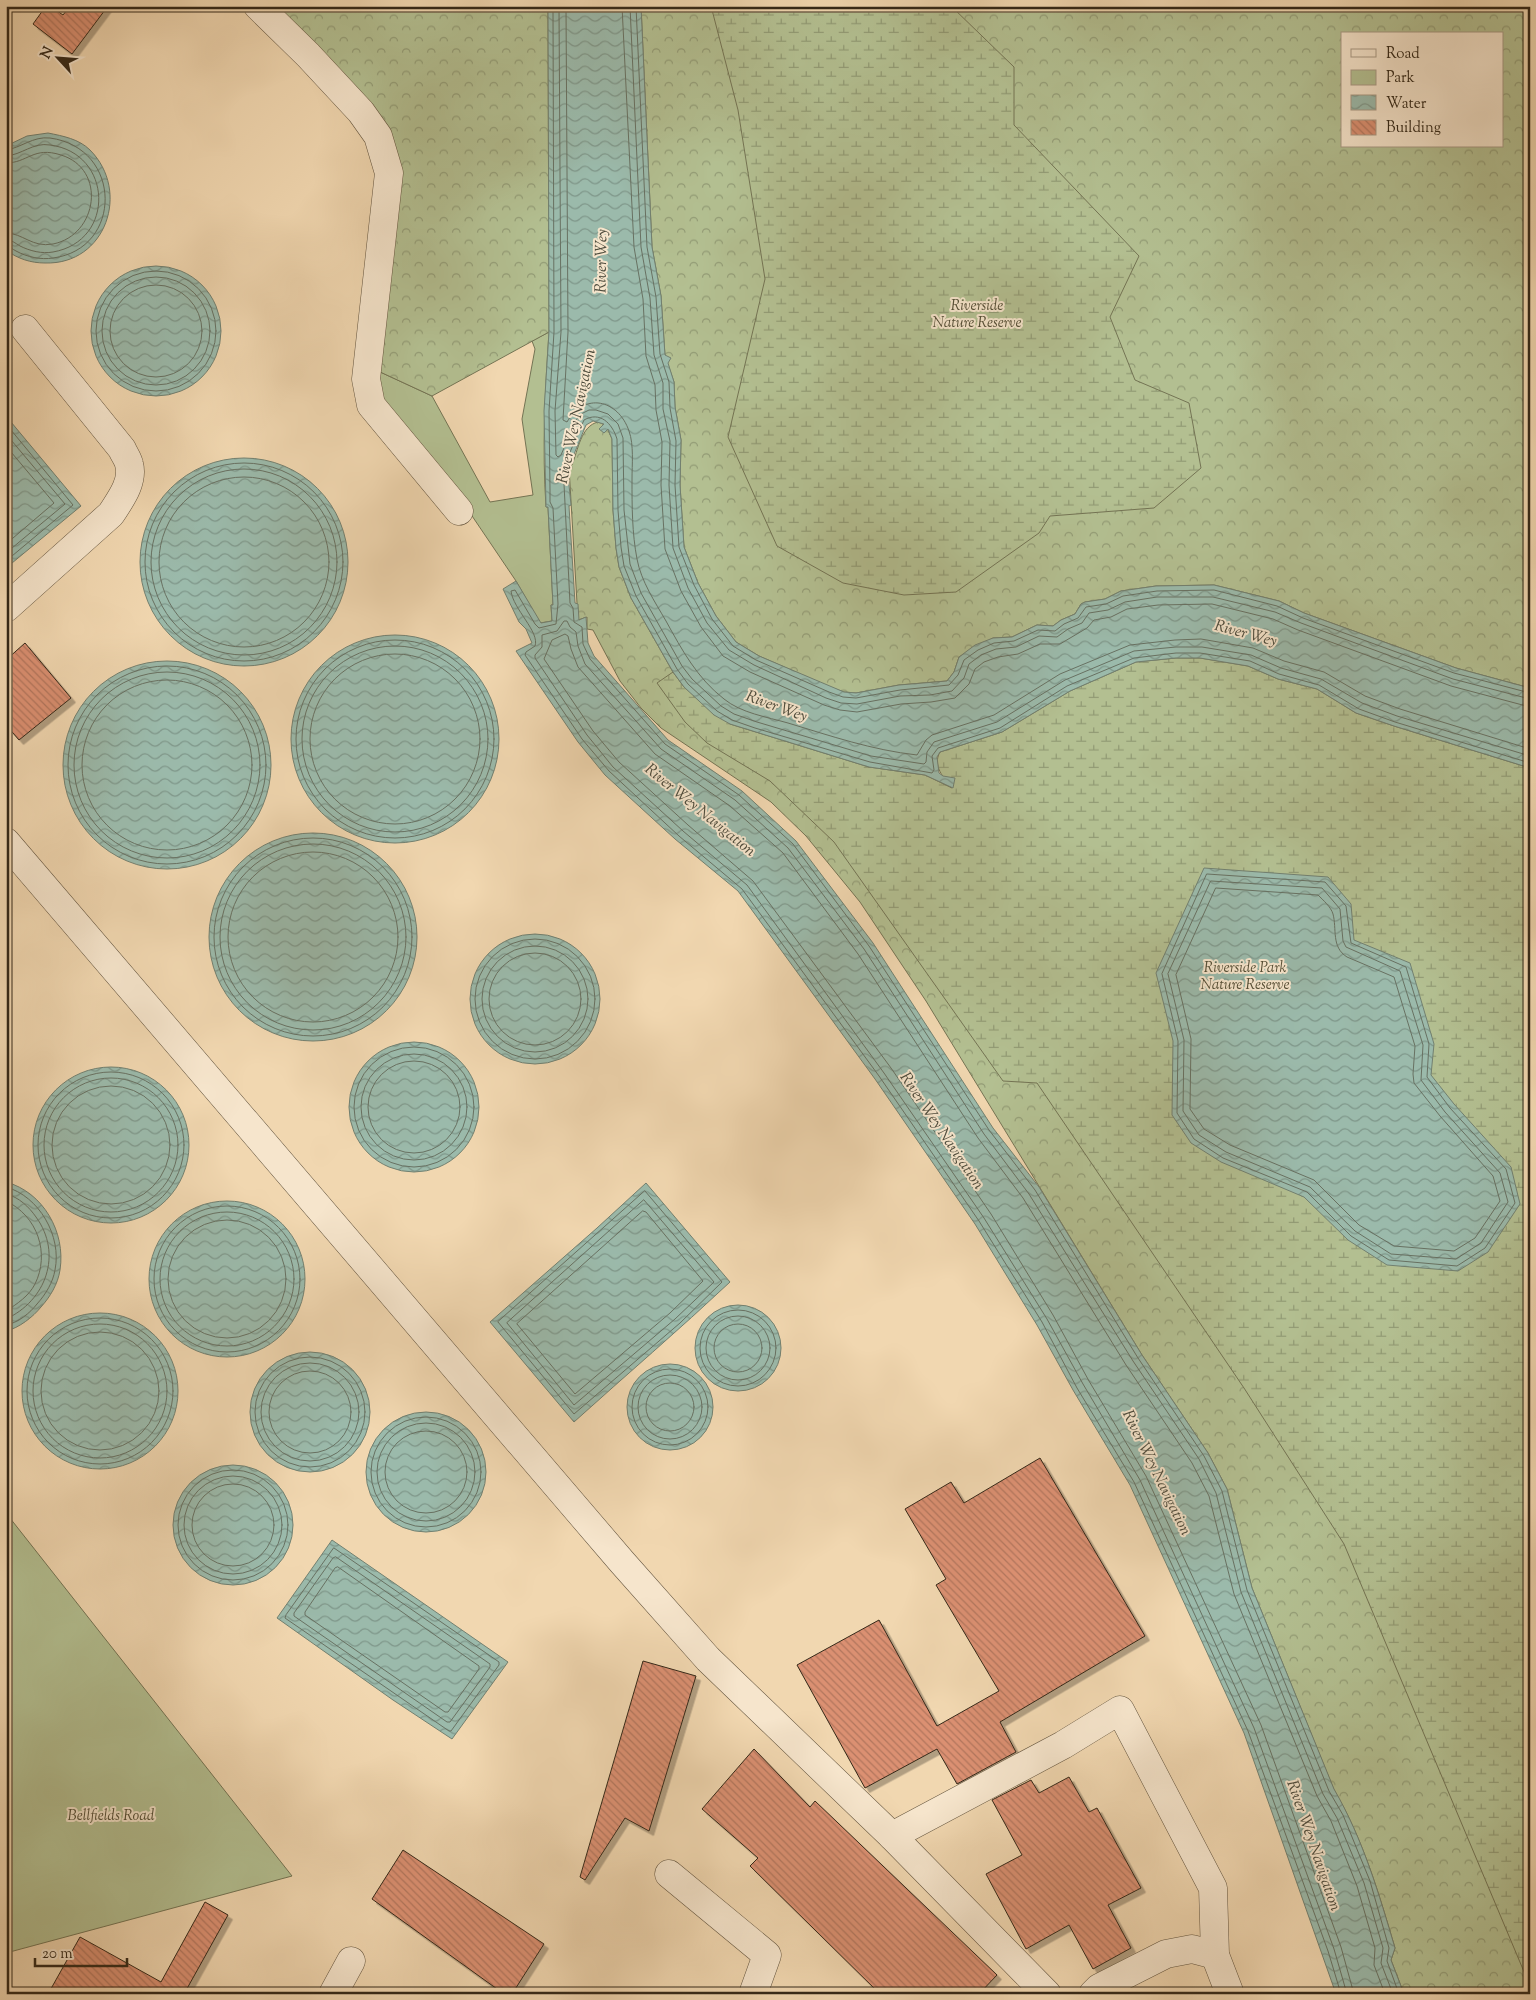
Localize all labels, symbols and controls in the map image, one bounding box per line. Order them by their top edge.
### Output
north arrow [32,32,82,82]
legend [1341,32,1504,148]
text: N [37,44,60,63]
text: Road [1386,44,1420,65]
text: Park [1386,68,1415,89]
text: Water [1386,94,1427,115]
text: Building [1386,118,1441,139]
water label: River Wey [590,229,615,293]
park label: Riverside Nature Reserve [933,296,1021,334]
water label: River Wey Navigation [552,347,603,486]
water label: River Wey [1212,615,1280,654]
water label: River Wey [742,686,810,729]
water label: River Wey Navigation [639,759,760,863]
park label: Riverside Park Nature Reserve [1201,958,1289,996]
water label: River Wey Navigation [893,1068,989,1195]
water label: River Wey Navigation [1115,1406,1196,1540]
water label: River Wey Navigation [1279,1777,1346,1915]
park label: Bellfields Road [68,1806,155,1827]
scale bar [35,1935,128,1967]
text: 20 m [42,1944,73,1965]

